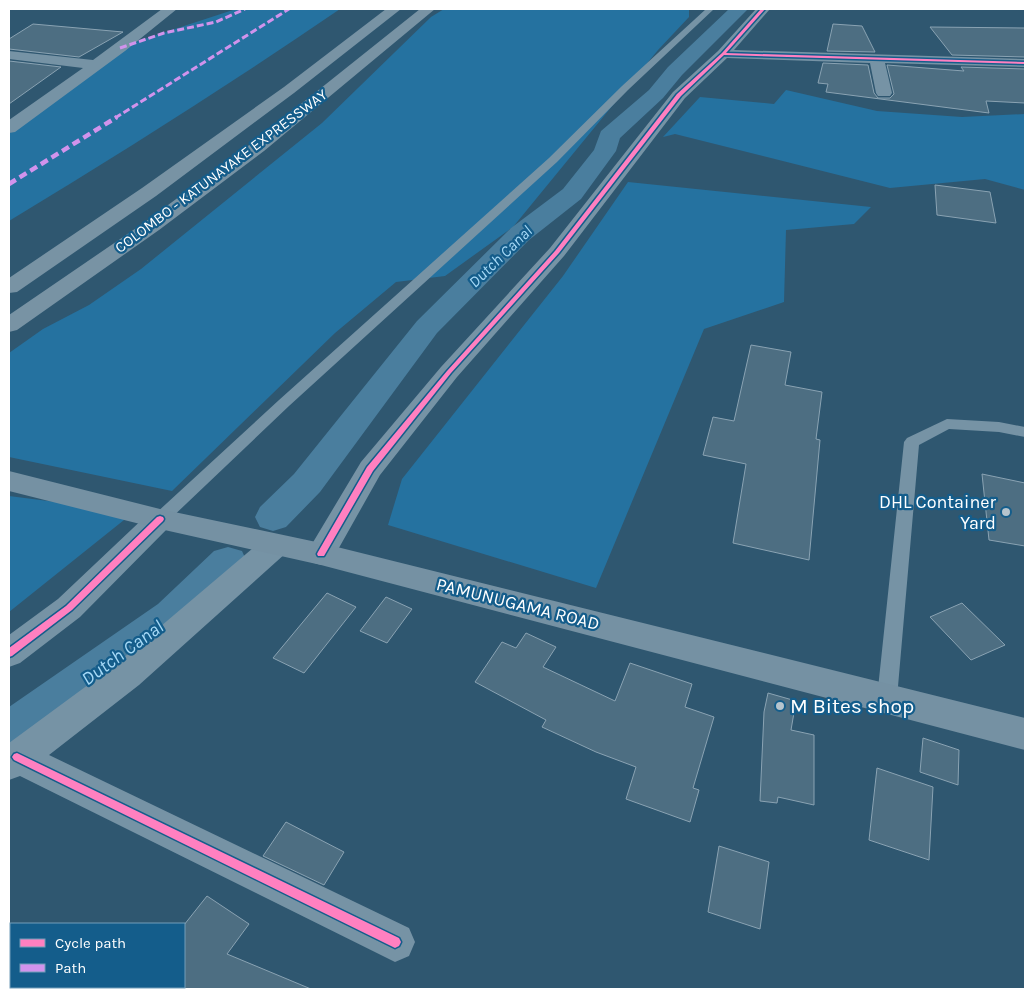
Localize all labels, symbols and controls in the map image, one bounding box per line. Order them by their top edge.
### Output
street label: COLOMBO - KATUNAYAKE EXPRESSWAY [111,85,331,257]
water label: Dutch Canal [465,221,536,291]
place label: DHL Container Yard [879,491,996,534]
marker: DHL Container Yard [1000,506,1012,518]
street label: PAMUNUGAMA ROAD [434,573,602,635]
water label: Dutch Canal [77,616,168,690]
place label: M Bites shop [790,694,914,718]
marker: M Bites shop [774,700,786,712]
legend [10,923,185,988]
text: Cycle path [55,934,126,952]
text: Path [55,959,86,977]

